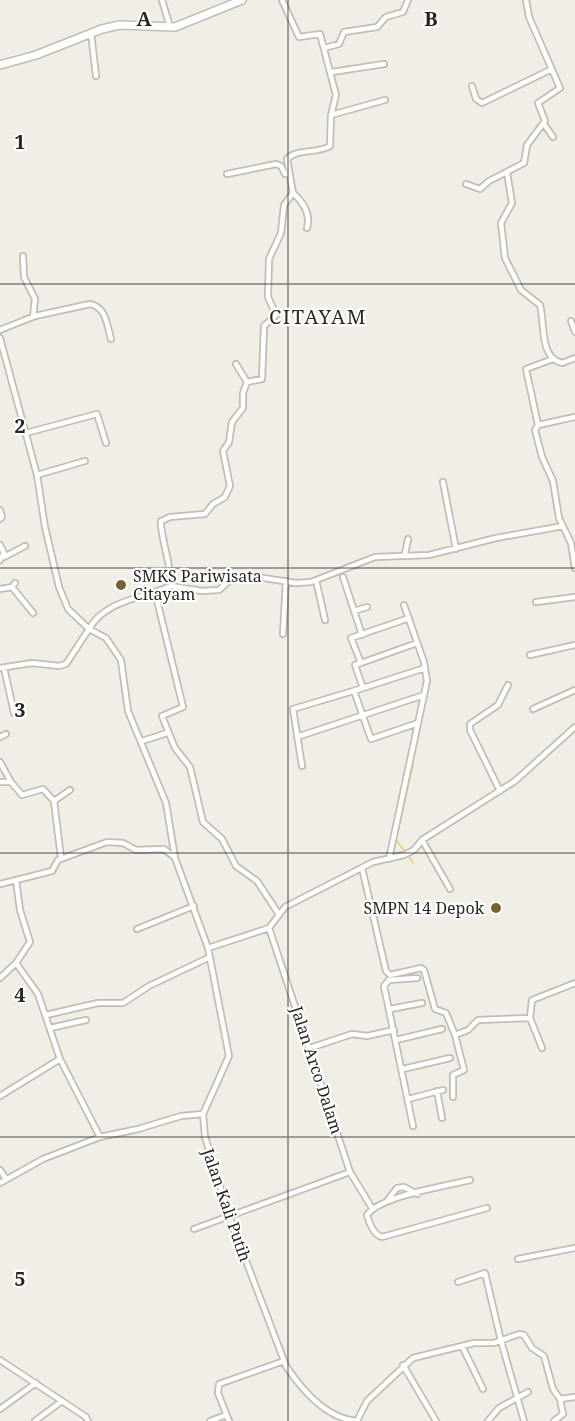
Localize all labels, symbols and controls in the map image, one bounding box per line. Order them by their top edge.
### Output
text: A [136,5,152,32]
text: B [424,5,438,32]
text: 1 [14,128,26,155]
district label: CITAYAM [269,303,367,330]
text: 2 [14,412,26,439]
place label: SMKS Pariwisata Citayam [133,565,262,605]
marker: SMKS Pariwisata Citayam [114,578,128,592]
text: 3 [14,696,26,723]
place label: SMPN 14 Depok [364,897,485,919]
marker: SMPN 14 Depok [489,901,503,915]
text: 4 [14,981,26,1008]
street label: Jalan Arco Dalam [286,1002,348,1137]
street label: Jalan Kali Putih [197,1145,257,1265]
text: 5 [14,1265,26,1292]

